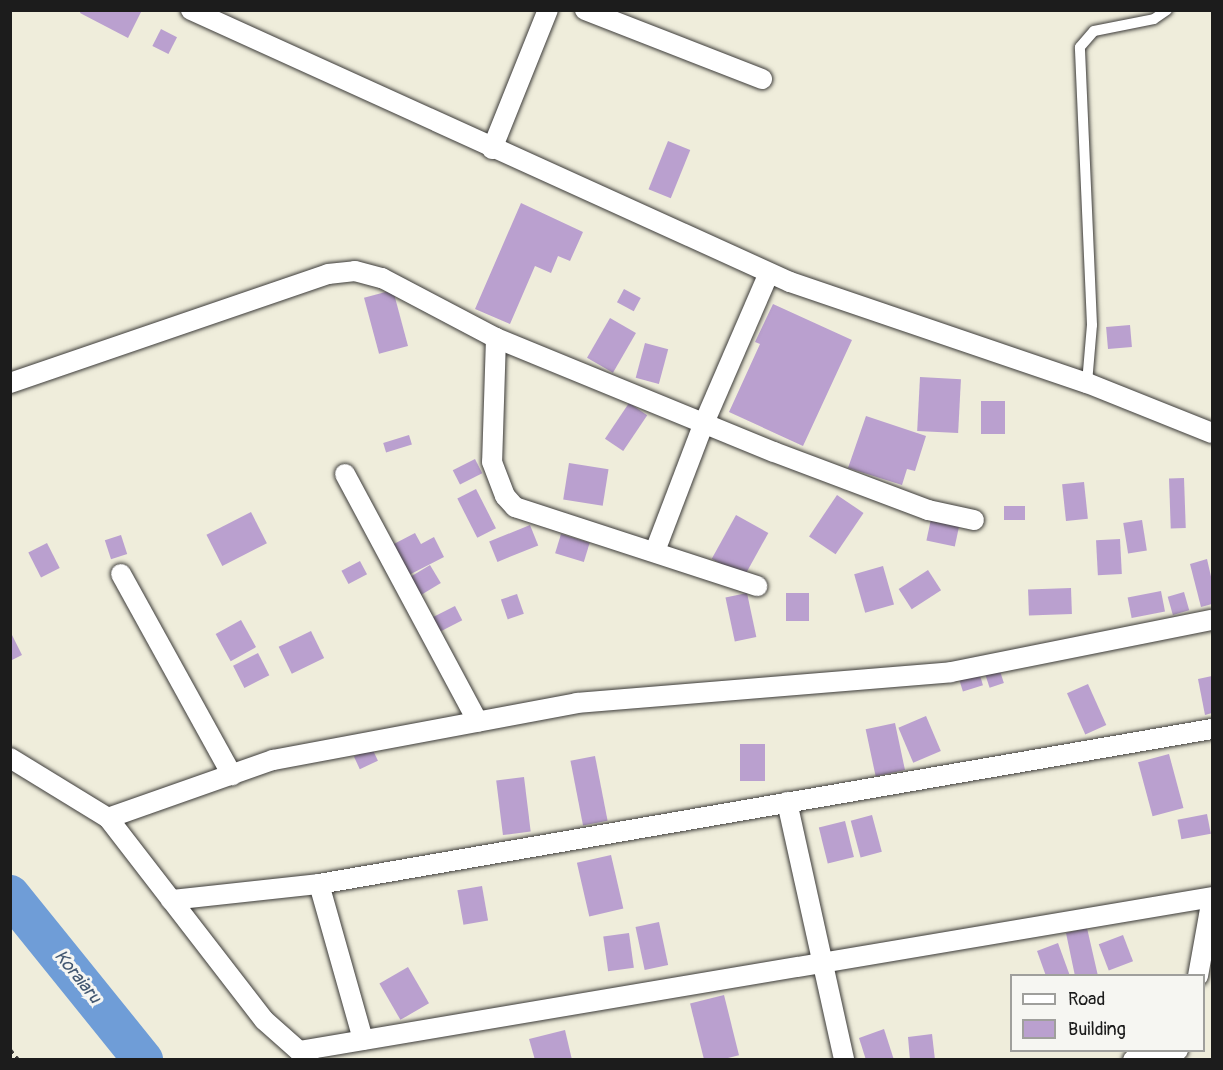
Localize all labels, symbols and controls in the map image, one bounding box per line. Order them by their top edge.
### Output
water label: Koraiaru [49,946,105,1008]
legend [1010,974,1205,1052]
text: Road [1068,988,1105,1011]
text: Building [1068,1018,1126,1041]

